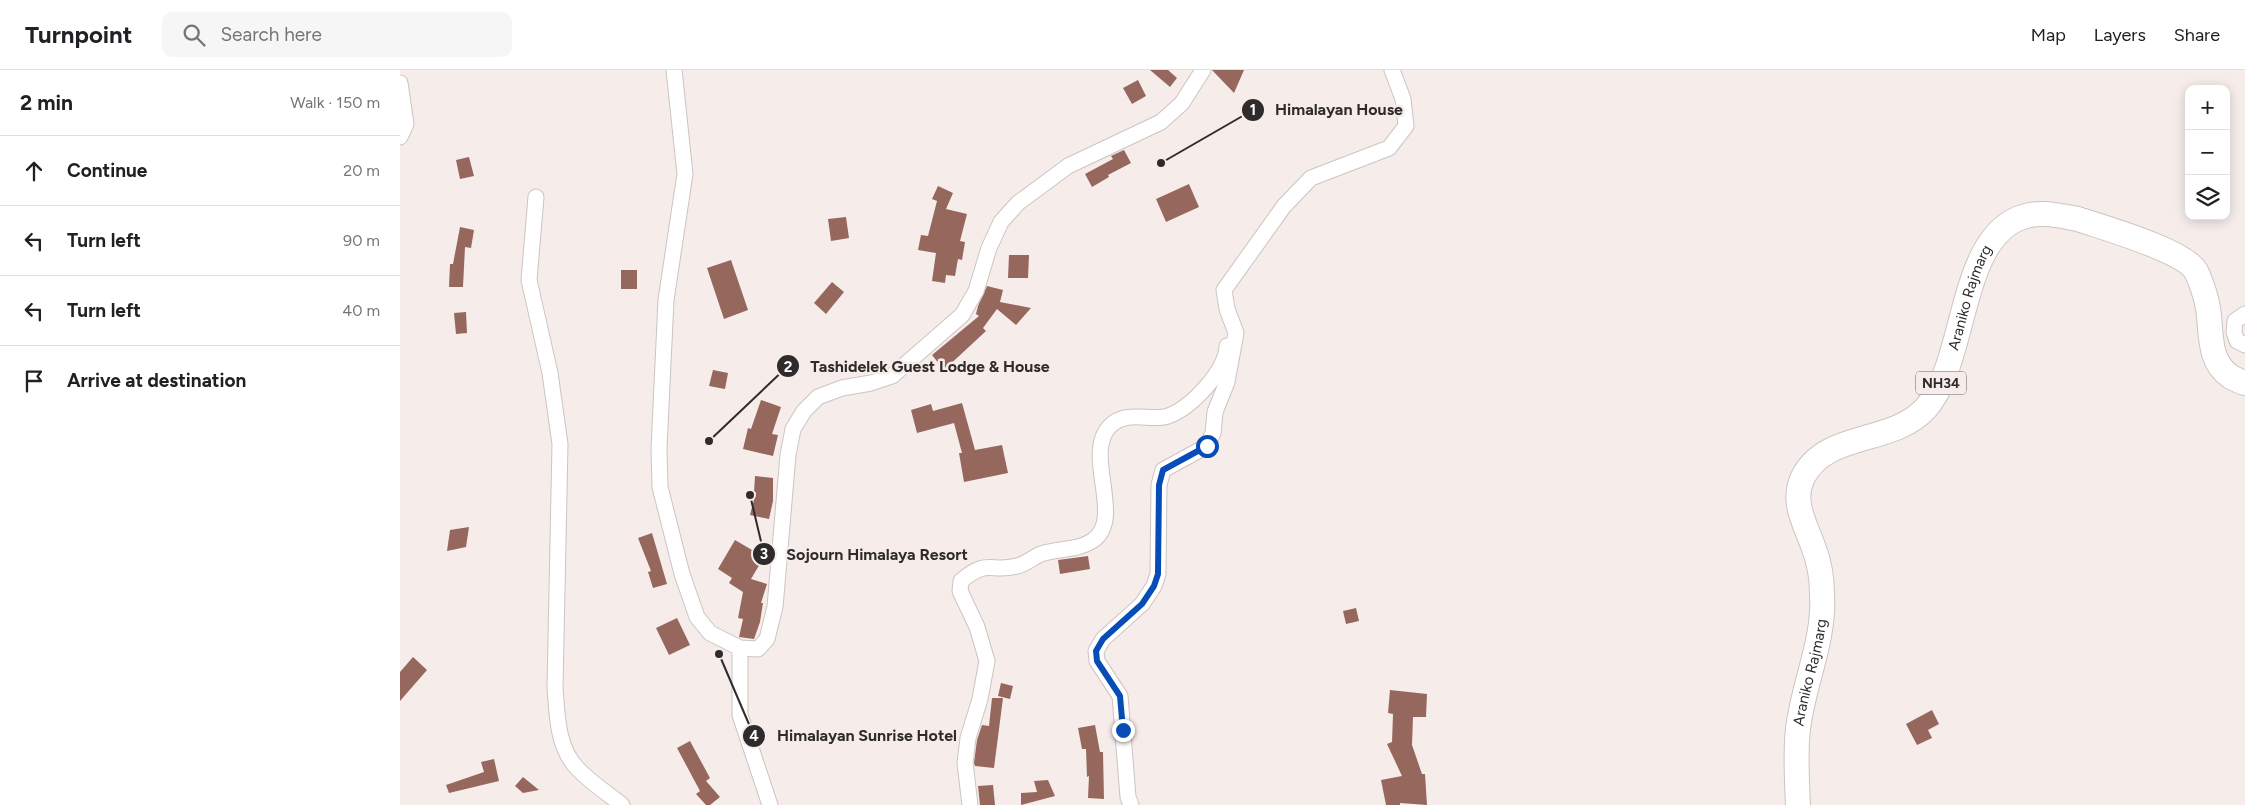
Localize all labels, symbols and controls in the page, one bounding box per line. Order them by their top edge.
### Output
search box [162,12,512,57]
text: Turnpoint [25,20,132,49]
icon: search [180,21,208,49]
text: Search here [220,23,322,46]
text: Map [2031,24,2066,46]
text: Layers [2094,24,2146,46]
text: Share [2174,24,2220,46]
map controls [2185,85,2230,220]
button: + [2185,85,2230,130]
text: 2 min [20,90,73,115]
text: Walk · 150 m [290,93,380,112]
callout: Himalayan House [1240,94,1413,125]
text: Himalayan House [1275,100,1403,119]
text: 1 [1250,101,1256,119]
button: − [2185,130,2230,175]
icon: ahead [20,157,48,185]
text: Continue [67,159,147,182]
text: 20 m [343,161,380,180]
button: layers [2185,175,2230,220]
icon: left [20,227,48,255]
text: Turn left [67,229,141,252]
text: 90 m [343,231,380,250]
street label: Araniko Rajmarg [1944,242,1996,352]
icon: left [20,297,48,325]
text: Turn left [67,299,141,322]
text: 40 m [342,301,380,320]
callout: Tashidelek Guest Lodge & House [775,351,1060,382]
text: Tashidelek Guest Lodge & House [810,357,1050,376]
text: 2 [784,358,793,376]
icon: arrive [20,367,48,395]
text: Arrive at destination [67,369,246,392]
road number: NH34 [1916,372,1966,394]
route start [1196,435,1219,458]
callout: Sojourn Himalaya Resort [752,539,978,570]
text: 3 [760,545,768,563]
text: Sojourn Himalaya Resort [786,545,968,564]
street label: Araniko Rajmarg [1789,618,1830,727]
route end [1112,719,1135,742]
callout: Himalayan Sunrise Hotel [742,720,967,751]
text: Himalayan Sunrise Hotel [777,726,957,745]
text: 4 [749,727,759,745]

